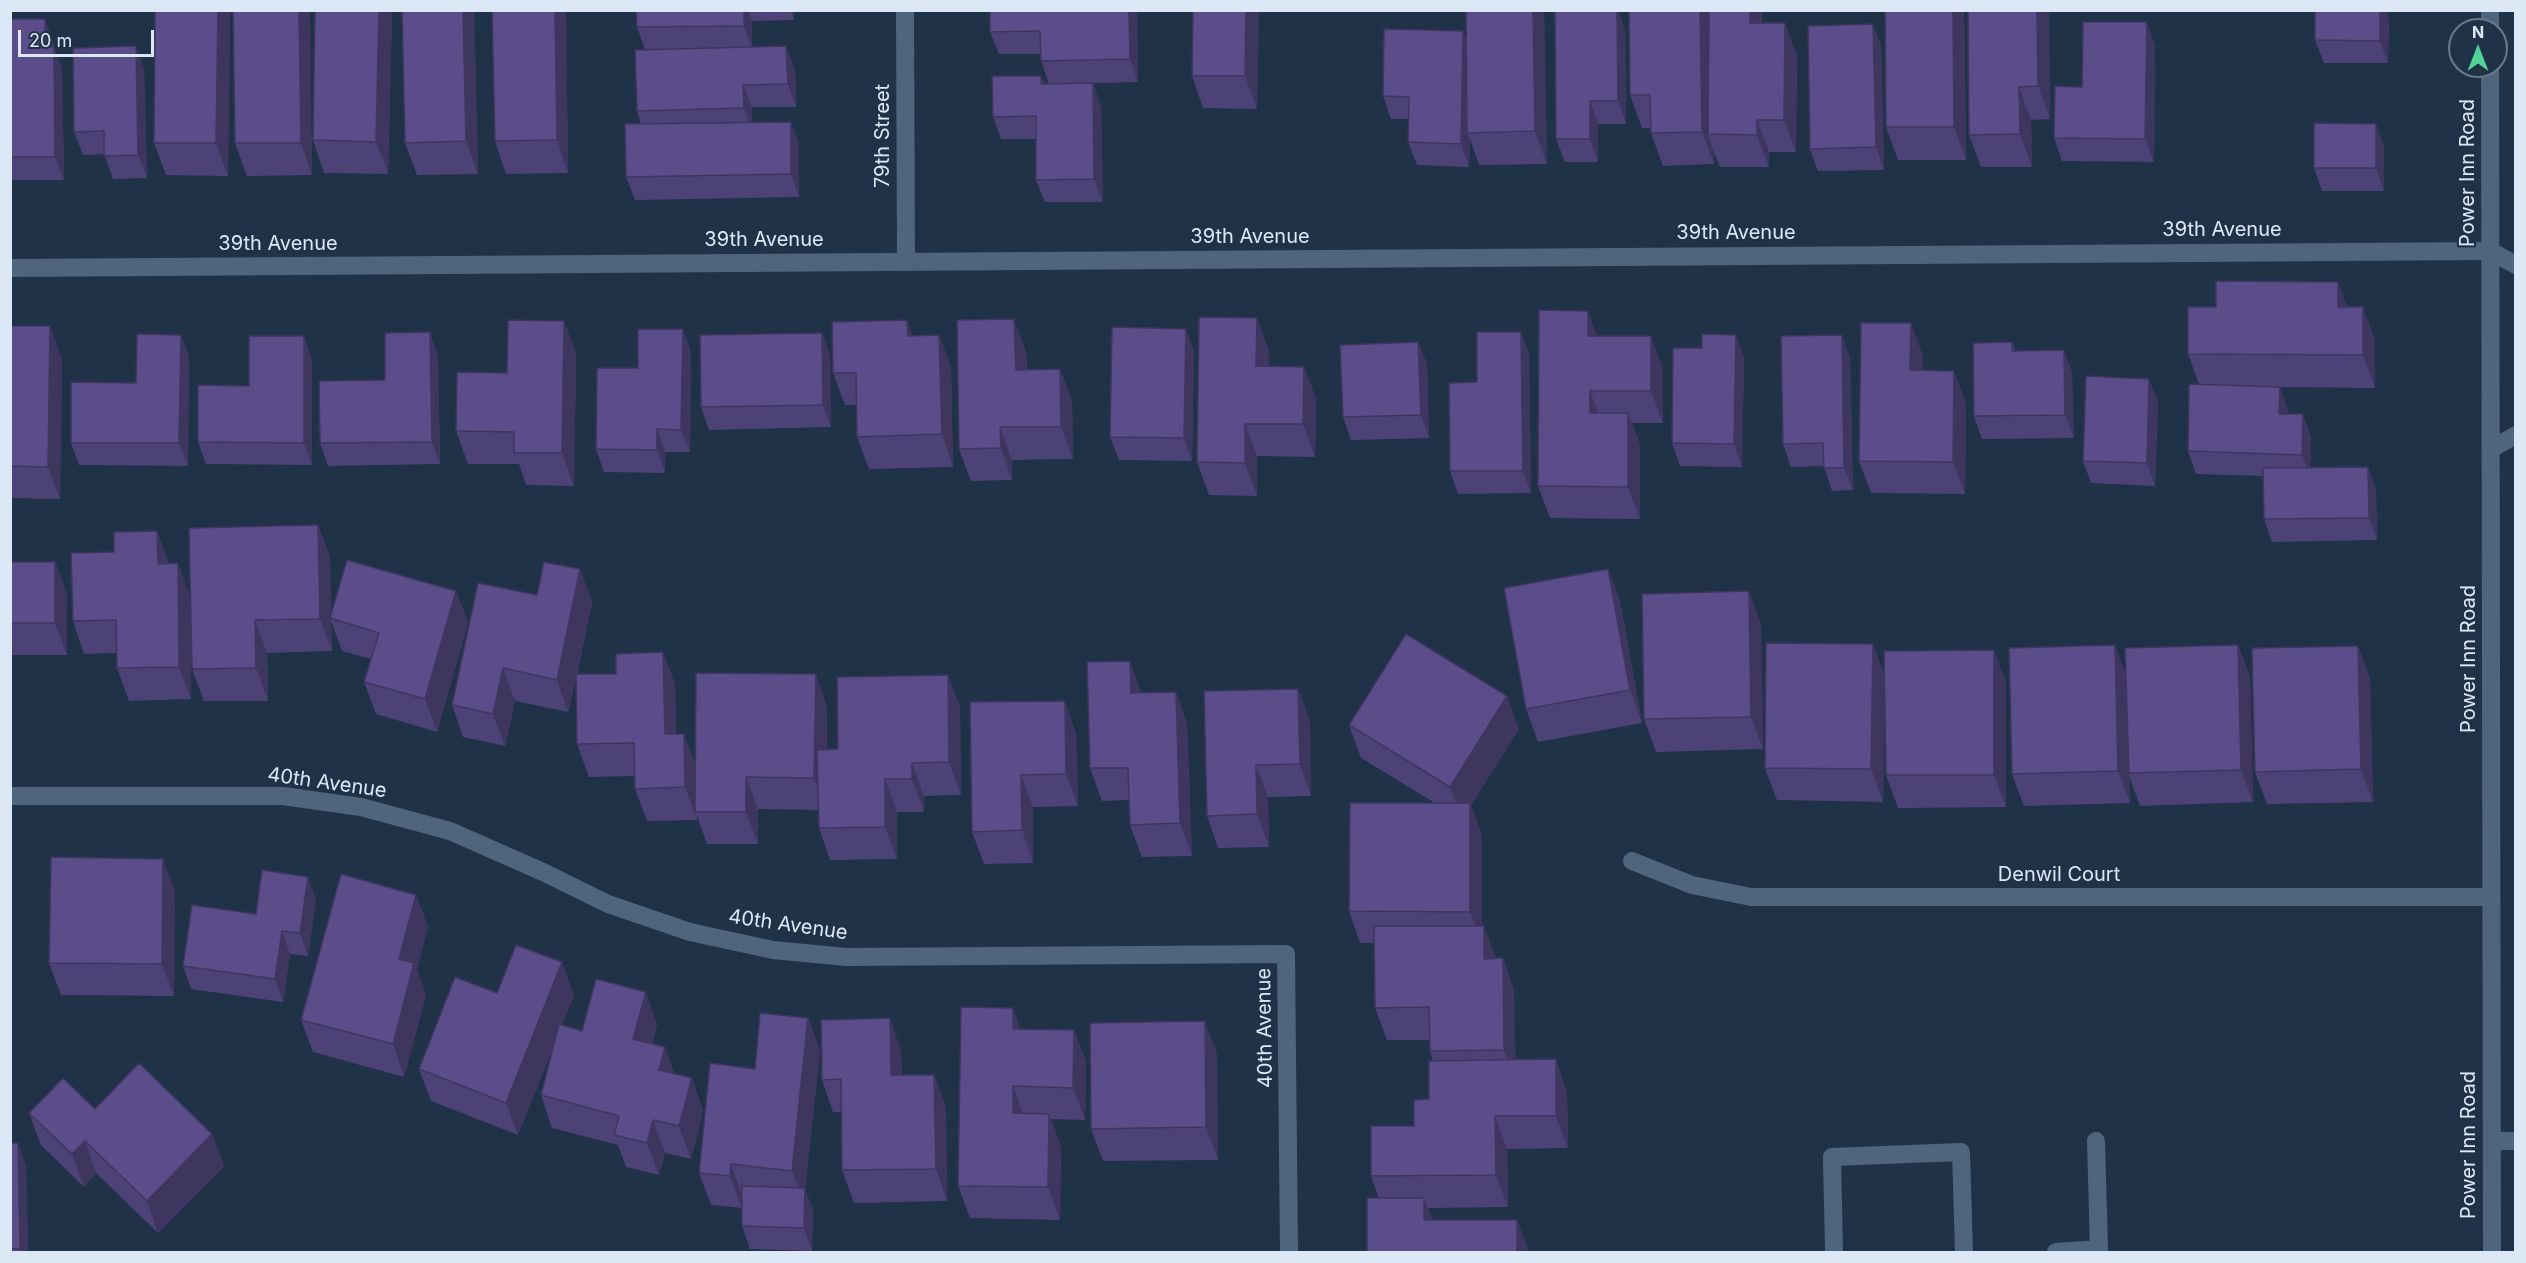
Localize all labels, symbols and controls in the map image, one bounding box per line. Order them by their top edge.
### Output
scale bar [21,18,158,56]
north arrow [2448,18,2508,78]
text: N [2472,22,2484,42]
text: 20 m [29,30,72,51]
street label: 79th Street [871,84,895,188]
street label: Power Inn Road [2456,99,2480,247]
street label: 39th Avenue [2162,218,2282,242]
street label: 39th Avenue [1676,221,1796,245]
street label: 39th Avenue [1190,225,1310,249]
street label: 39th Avenue [704,228,824,252]
street label: 39th Avenue [218,232,338,256]
street label: Power Inn Road [2457,585,2481,733]
street label: 40th Avenue [266,763,388,803]
street label: Denwil Court [1998,863,2120,887]
street label: 40th Avenue [727,905,849,945]
street label: 40th Avenue [1252,968,1278,1088]
street label: Power Inn Road [2457,1071,2481,1219]

